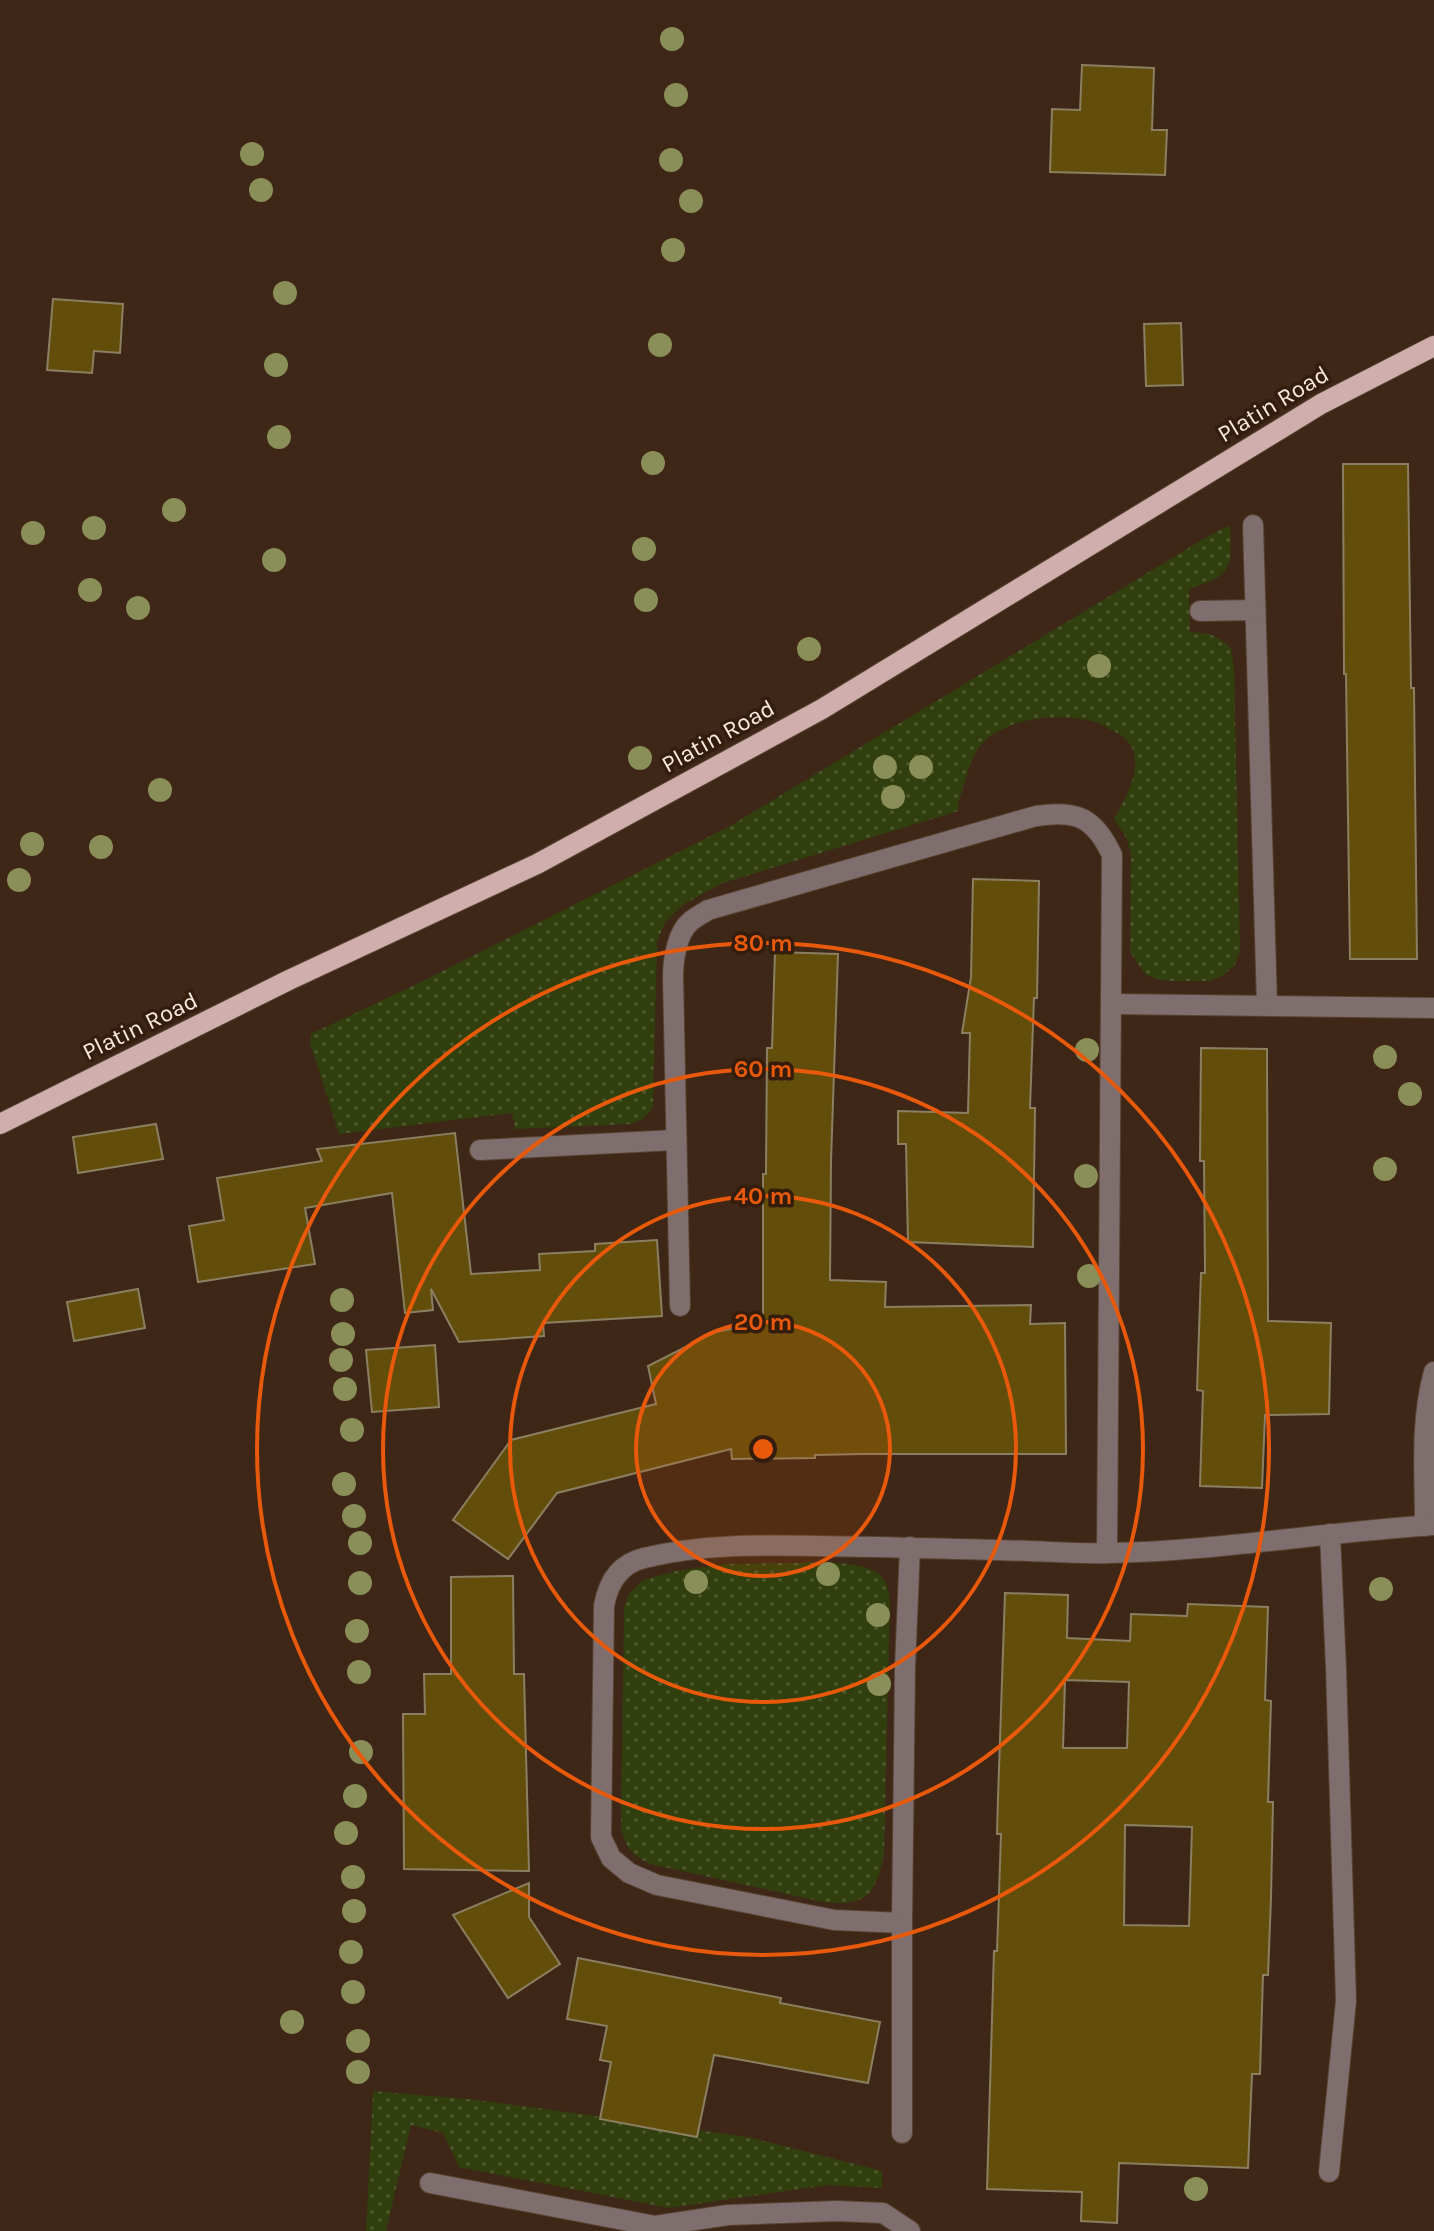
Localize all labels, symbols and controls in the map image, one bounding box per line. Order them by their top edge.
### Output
street label: Platin Road [1212,360,1334,448]
street label: Platin Road [657,693,779,779]
text: 80 m [733,929,793,957]
street label: Platin Road [78,986,202,1066]
text: 60 m [734,1055,792,1083]
text: 40 m [734,1182,792,1210]
text: 20 m [734,1308,792,1336]
centre of rings [749,1435,777,1463]

